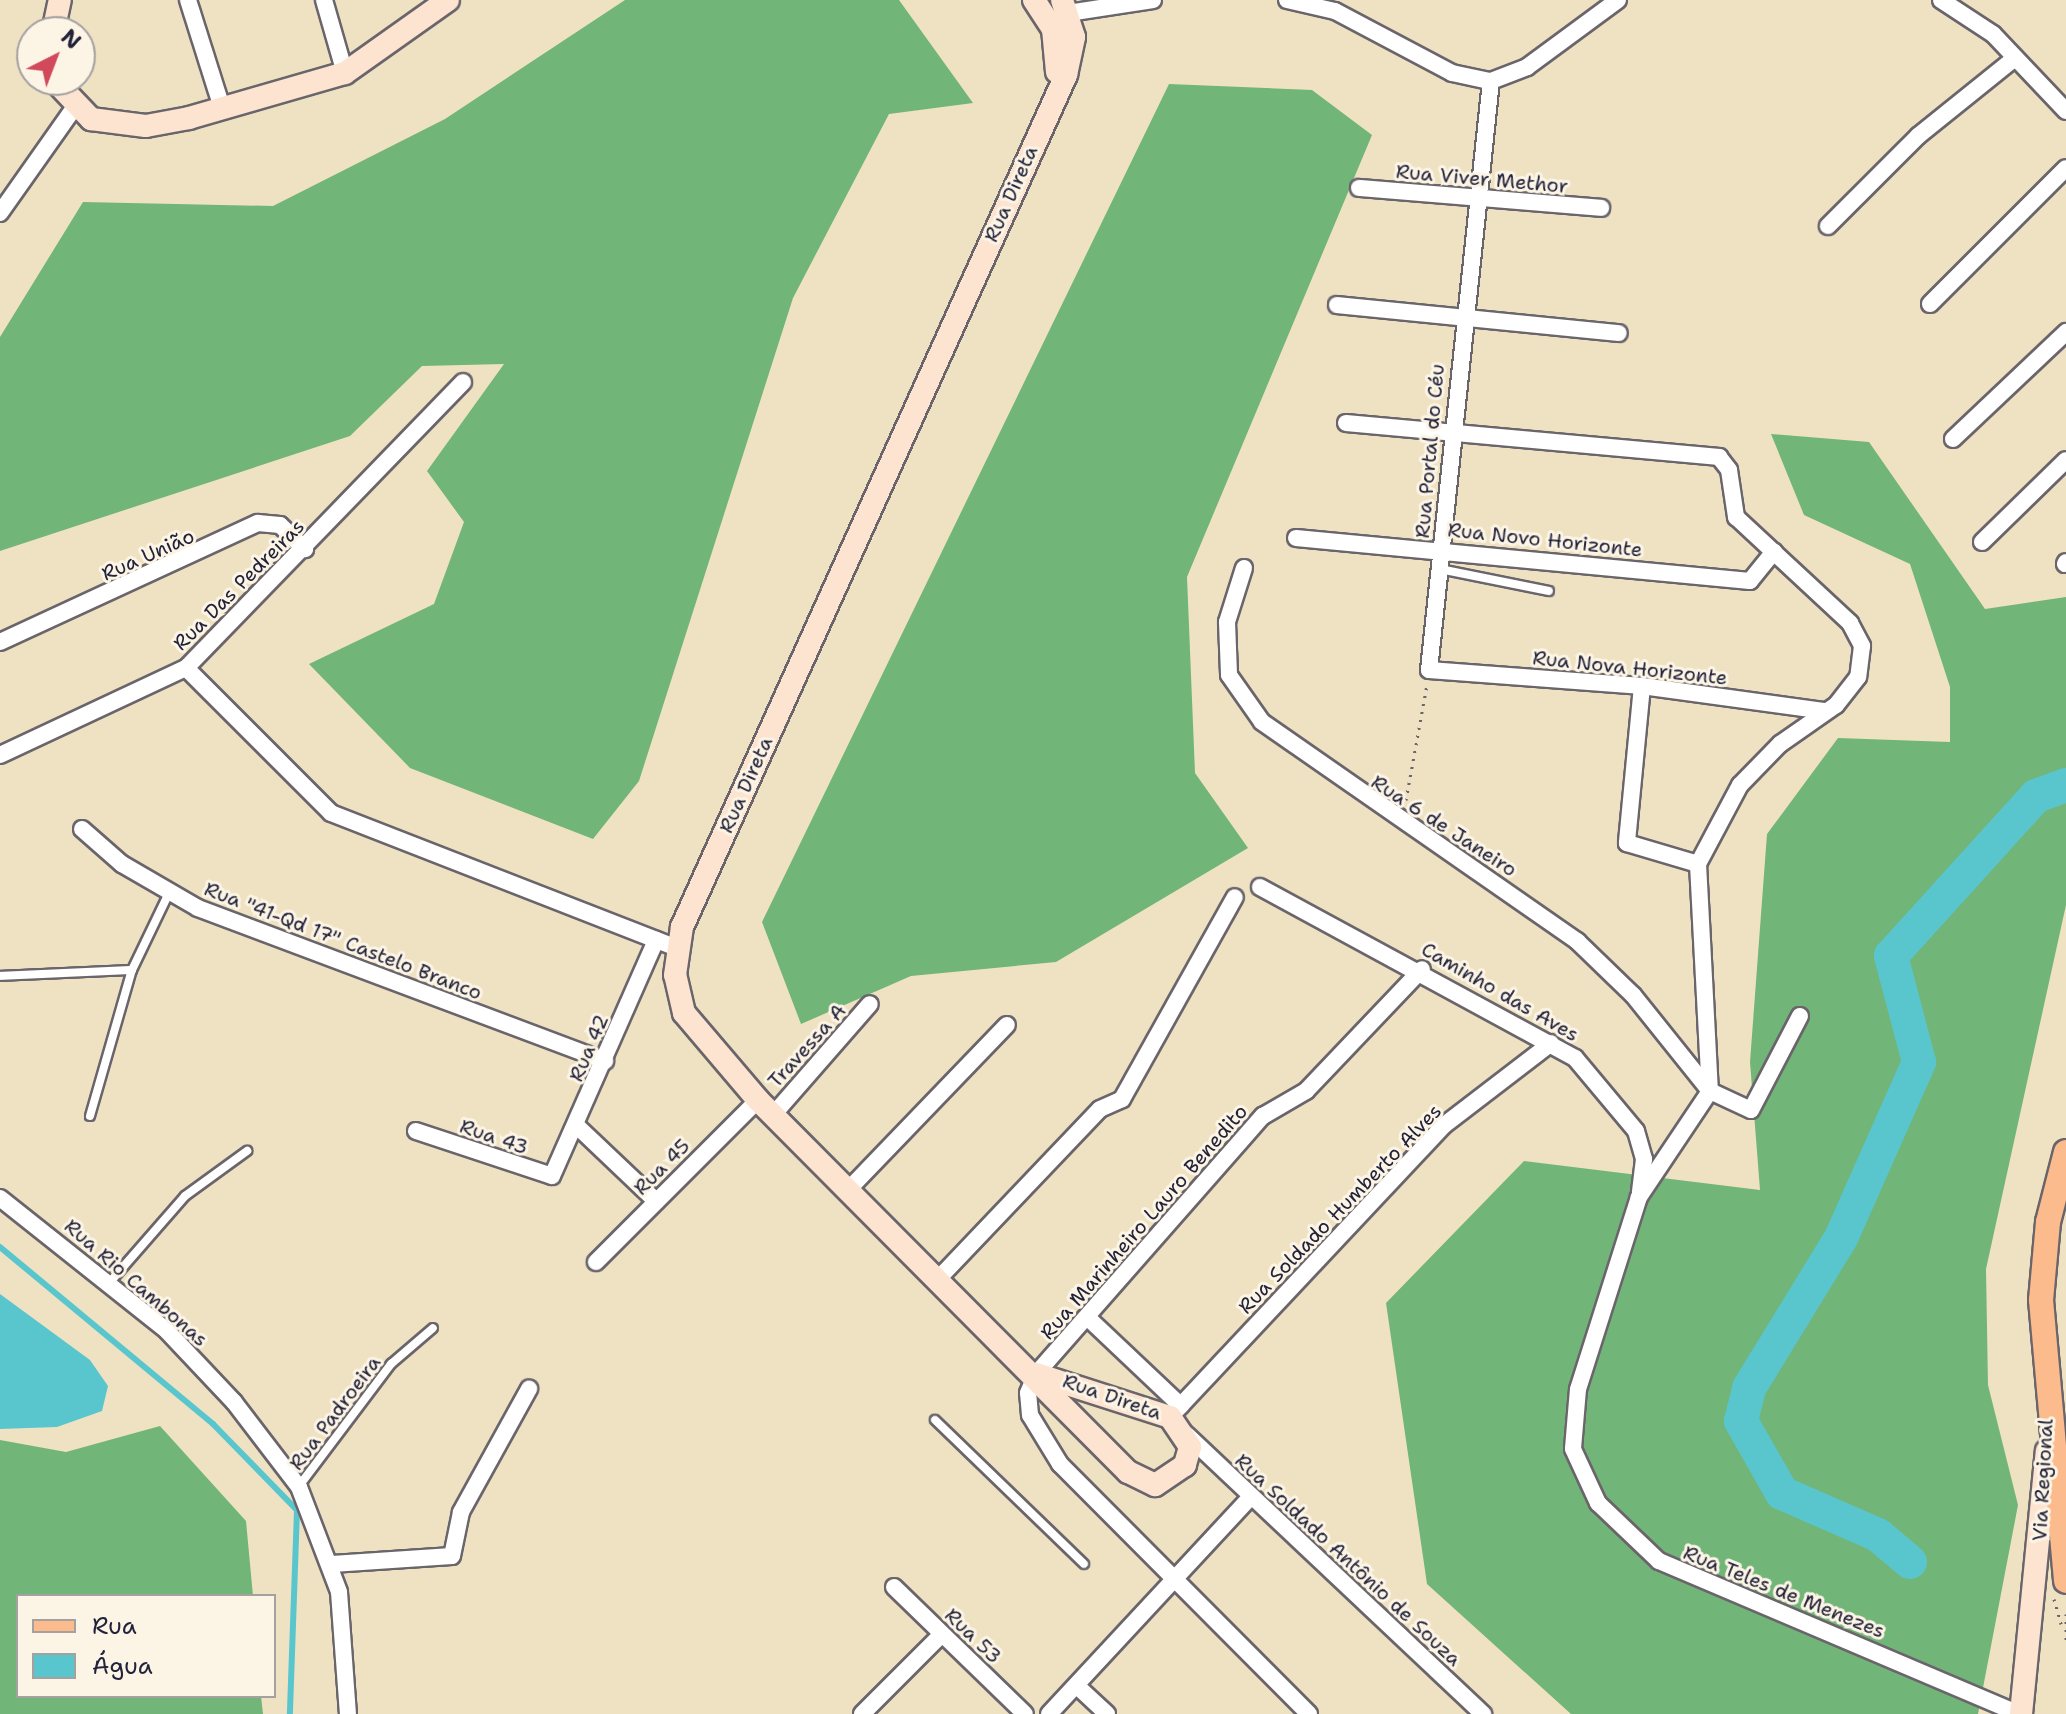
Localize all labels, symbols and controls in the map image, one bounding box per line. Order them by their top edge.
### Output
north arrow [16,16,96,96]
text: N [55,23,87,56]
street label: Rua Direta [979,142,1043,246]
street label: Rua Viver Methor [1395,160,1569,198]
street label: Rua Portal do Céu [1410,363,1450,539]
street label: Rua Das Pedreiras [169,515,309,655]
street label: Rua Novo Horizonte [1447,518,1643,562]
street label: Rua União [98,524,198,586]
street label: Rua Nova Horizonte [1531,646,1729,690]
street label: Rua Direta [714,733,778,837]
street label: Rua 6 de Janeiro [1367,770,1521,882]
street label: Rua "41-Qd 17" Castelo Branco [201,877,485,1005]
street label: Caminho das Aves [1417,937,1583,1047]
street label: Travessa A [763,999,851,1093]
street label: Rua 42 [564,1011,614,1085]
street label: Rua Soldado Humberto Alves [1233,1099,1447,1319]
street label: Rua Marinheiro Lauro Benedito [1035,1100,1253,1344]
street label: Rua 43 [457,1114,531,1160]
street label: Rua 45 [629,1134,695,1200]
street label: Rua Rio Cambonas [59,1214,213,1352]
street label: Rua Padroeira [284,1351,386,1475]
street label: Rua Direta [1060,1369,1164,1425]
street label: Via Regional [2028,1418,2058,1542]
street label: Rua Soldado Antônio de Souza [1230,1449,1466,1671]
street label: Rua Teles de Menezes [1680,1541,1888,1643]
legend [16,1594,276,1698]
street label: Rua 53 [940,1603,1006,1669]
text: Rua [92,1610,137,1642]
text: Água [92,1650,153,1682]

